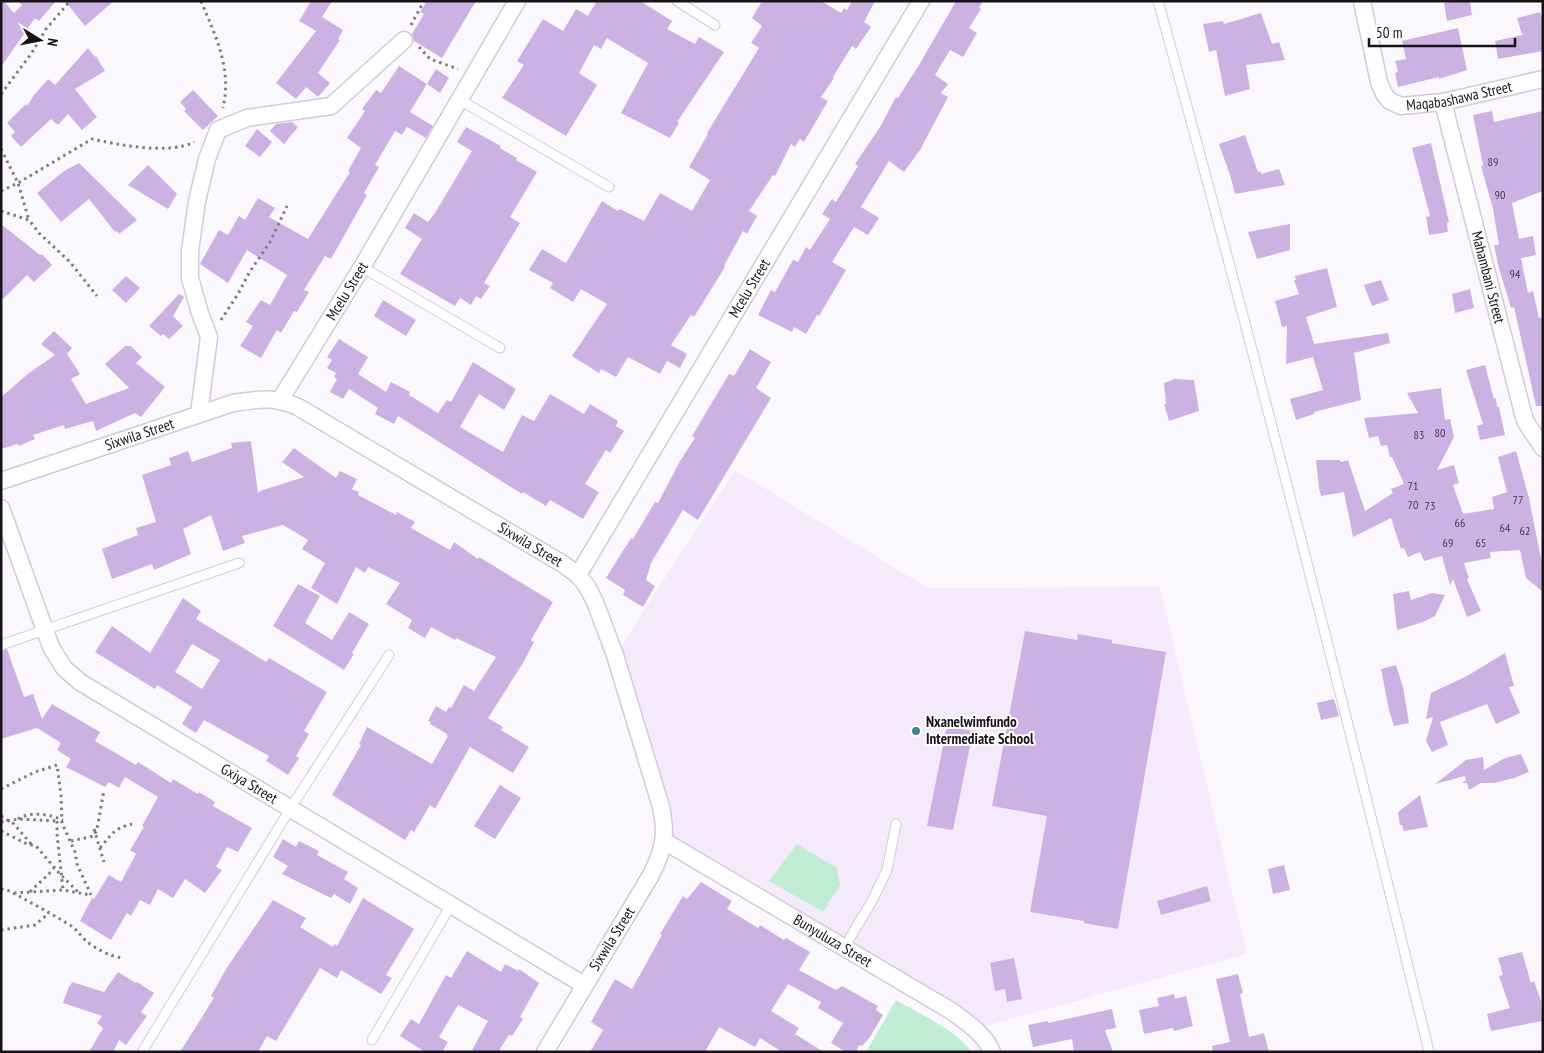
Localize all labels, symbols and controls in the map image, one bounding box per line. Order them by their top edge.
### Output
north arrow [15,15,65,65]
scale bar [1369,15,1515,47]
text: 50 m [1376,23,1402,42]
text: N [43,37,62,48]
street label: Maqabashawa Street [1405,76,1514,114]
house number: 89 [1488,154,1498,169]
house number: 90 [1495,187,1505,202]
street label: Mahambani Street [1468,229,1510,325]
street label: Mcelu Street [724,255,774,321]
street label: Mcelu Street [322,258,372,324]
house number: 94 [1510,266,1521,281]
street label: Sixwila Street [102,414,176,454]
house number: 80 [1435,425,1445,440]
house number: 83 [1414,427,1424,442]
house number: 71 [1408,478,1418,493]
house number: 77 [1513,492,1523,507]
house number: 70 [1408,497,1418,512]
house number: 73 [1425,498,1435,513]
house number: 66 [1455,515,1465,530]
street label: Sixwila Street [495,518,566,571]
house number: 64 [1500,520,1511,535]
house number: 62 [1520,523,1530,538]
house number: 69 [1443,535,1453,550]
house number: 65 [1476,535,1486,550]
place label: Nxanelwimfundo Intermediate School [926,712,1034,748]
marker: Nxanelwimfundo Intermediate School [910,725,922,737]
street label: Gxiya Street [218,759,281,808]
street label: Sixwila Street [585,903,639,974]
street label: Bunyuluza Street [790,910,876,971]

